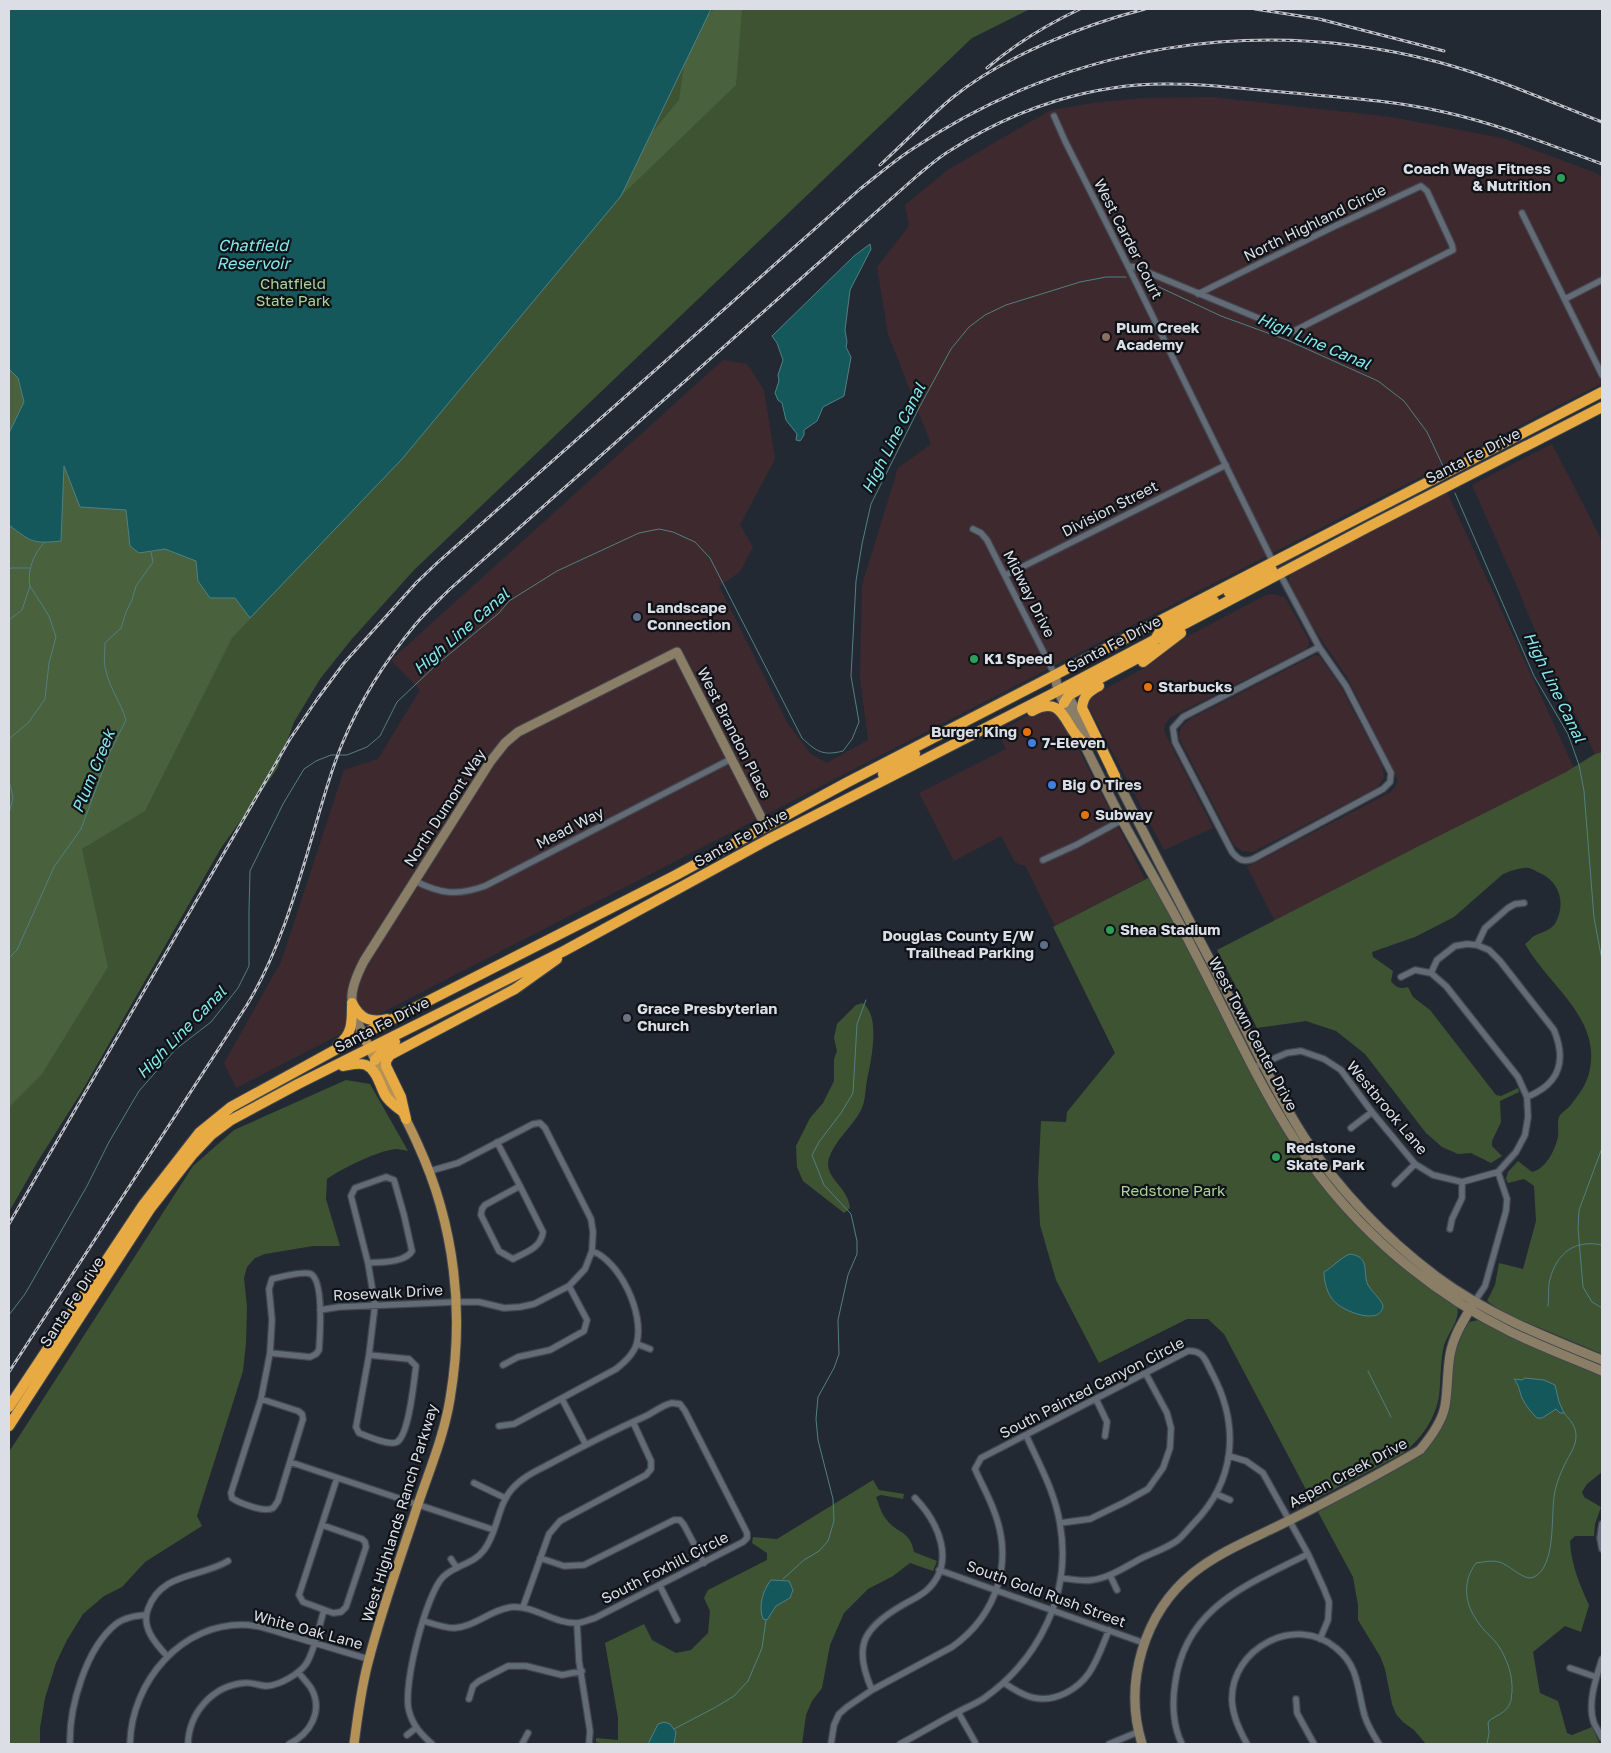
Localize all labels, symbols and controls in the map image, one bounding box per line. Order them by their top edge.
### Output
place label: Coach Wags Fitness & Nutrition [1403,159,1551,194]
marker: Coach Wags Fitness & Nutrition [1555,172,1567,184]
street label: West Carder Court [1091,175,1167,302]
street label: North Highland Circle [1240,180,1389,264]
water label: Chatfield Reservoir [216,235,292,273]
park label: Chatfield State Park [256,274,331,309]
water label: High Line Canal [1255,308,1374,374]
place label: Plum Creek Academy [1116,318,1200,353]
marker: Plum Creek Academy [1100,331,1112,343]
water label: High Line Canal [857,379,930,496]
street label: Santa Fe Drive [1422,423,1523,487]
street label: Division Street [1059,476,1161,540]
street label: Midway Drive [1000,547,1060,640]
water label: High Line Canal [409,583,514,678]
place label: Landscape Connection [647,598,730,633]
marker: Landscape Connection [631,611,643,623]
street label: Santa Fe Drive [1063,611,1164,675]
water label: High Line Canal [1520,628,1591,746]
place label: K1 Speed [984,649,1053,667]
marker: K1 Speed [968,653,980,665]
street label: West Brandon Place [694,664,776,801]
place label: Starbucks [1158,677,1232,695]
marker: Starbucks [1142,681,1154,693]
place label: Burger King [931,722,1017,740]
water label: Plum Creek [67,725,119,816]
marker: Burger King [1021,726,1033,738]
place label: 7-Eleven [1042,733,1105,751]
marker: 7-Eleven [1026,737,1038,749]
street label: North Dumont Way [399,745,489,870]
place label: Big O Tires [1062,775,1142,793]
marker: Big O Tires [1046,779,1058,791]
street label: Mead Way [533,802,607,852]
street label: Santa Fe Drive [691,804,791,870]
place label: Subway [1095,805,1153,823]
marker: Subway [1079,809,1091,821]
place label: Shea Stadium [1120,920,1220,938]
marker: Shea Stadium [1104,924,1116,936]
place label: Douglas County E/W Trailhead Parking [882,926,1034,961]
marker: Douglas County E/W Trailhead Parking [1038,939,1050,951]
street label: West Town Center Drive [1206,954,1302,1114]
water label: High Line Canal [132,981,231,1082]
street label: Santa Fe Drive [331,992,432,1056]
place label: Grace Presbyterian Church [637,999,777,1034]
marker: Grace Presbyterian Church [621,1012,633,1024]
street label: Westbrook Lane [1343,1057,1432,1158]
place label: Redstone Skate Park [1286,1138,1365,1173]
marker: Redstone Skate Park [1270,1151,1282,1163]
park label: Redstone Park [1120,1181,1226,1199]
street label: Santa Fe Drive [35,1253,107,1350]
street label: Rosewalk Drive [333,1280,444,1304]
street label: South Painted Canyon Circle [996,1332,1187,1442]
street label: West Highlands Ranch Parkway [357,1401,441,1624]
street label: Aspen Creek Drive [1285,1433,1410,1511]
street label: South Foxhill Circle [598,1527,731,1607]
street label: South Gold Rush Street [964,1556,1128,1630]
street label: White Oak Lane [251,1606,365,1652]

